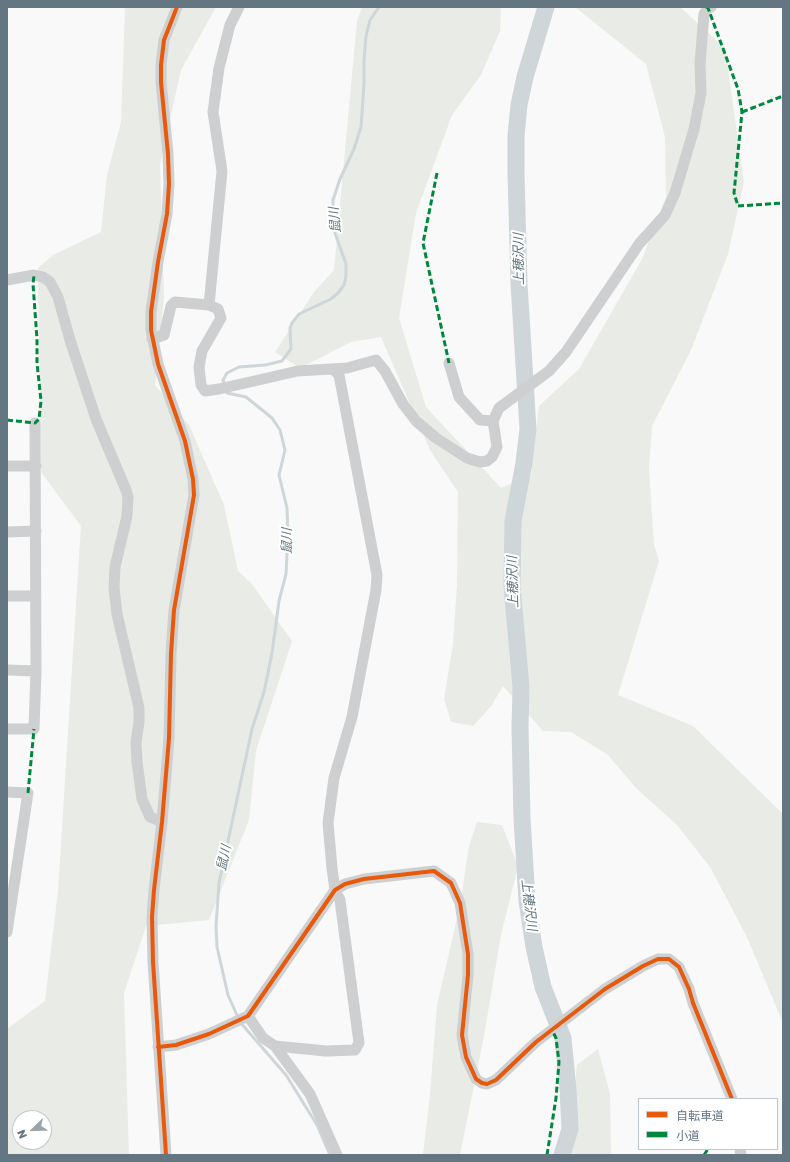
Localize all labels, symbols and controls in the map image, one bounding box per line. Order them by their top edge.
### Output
water label: 鼠川 [326,206,344,234]
water label: 上穂沢川 [511,233,527,285]
water label: 鼠川 [279,528,295,554]
water label: 上穂沢川 [504,556,522,608]
water label: 鼠川 [214,844,234,872]
water label: 上穂沢川 [518,878,540,932]
legend [638,1098,778,1150]
text: 自転車道 [676,1108,724,1123]
north arrow [12,1110,52,1150]
text: N [14,1128,29,1141]
text: 小道 [676,1128,700,1143]

